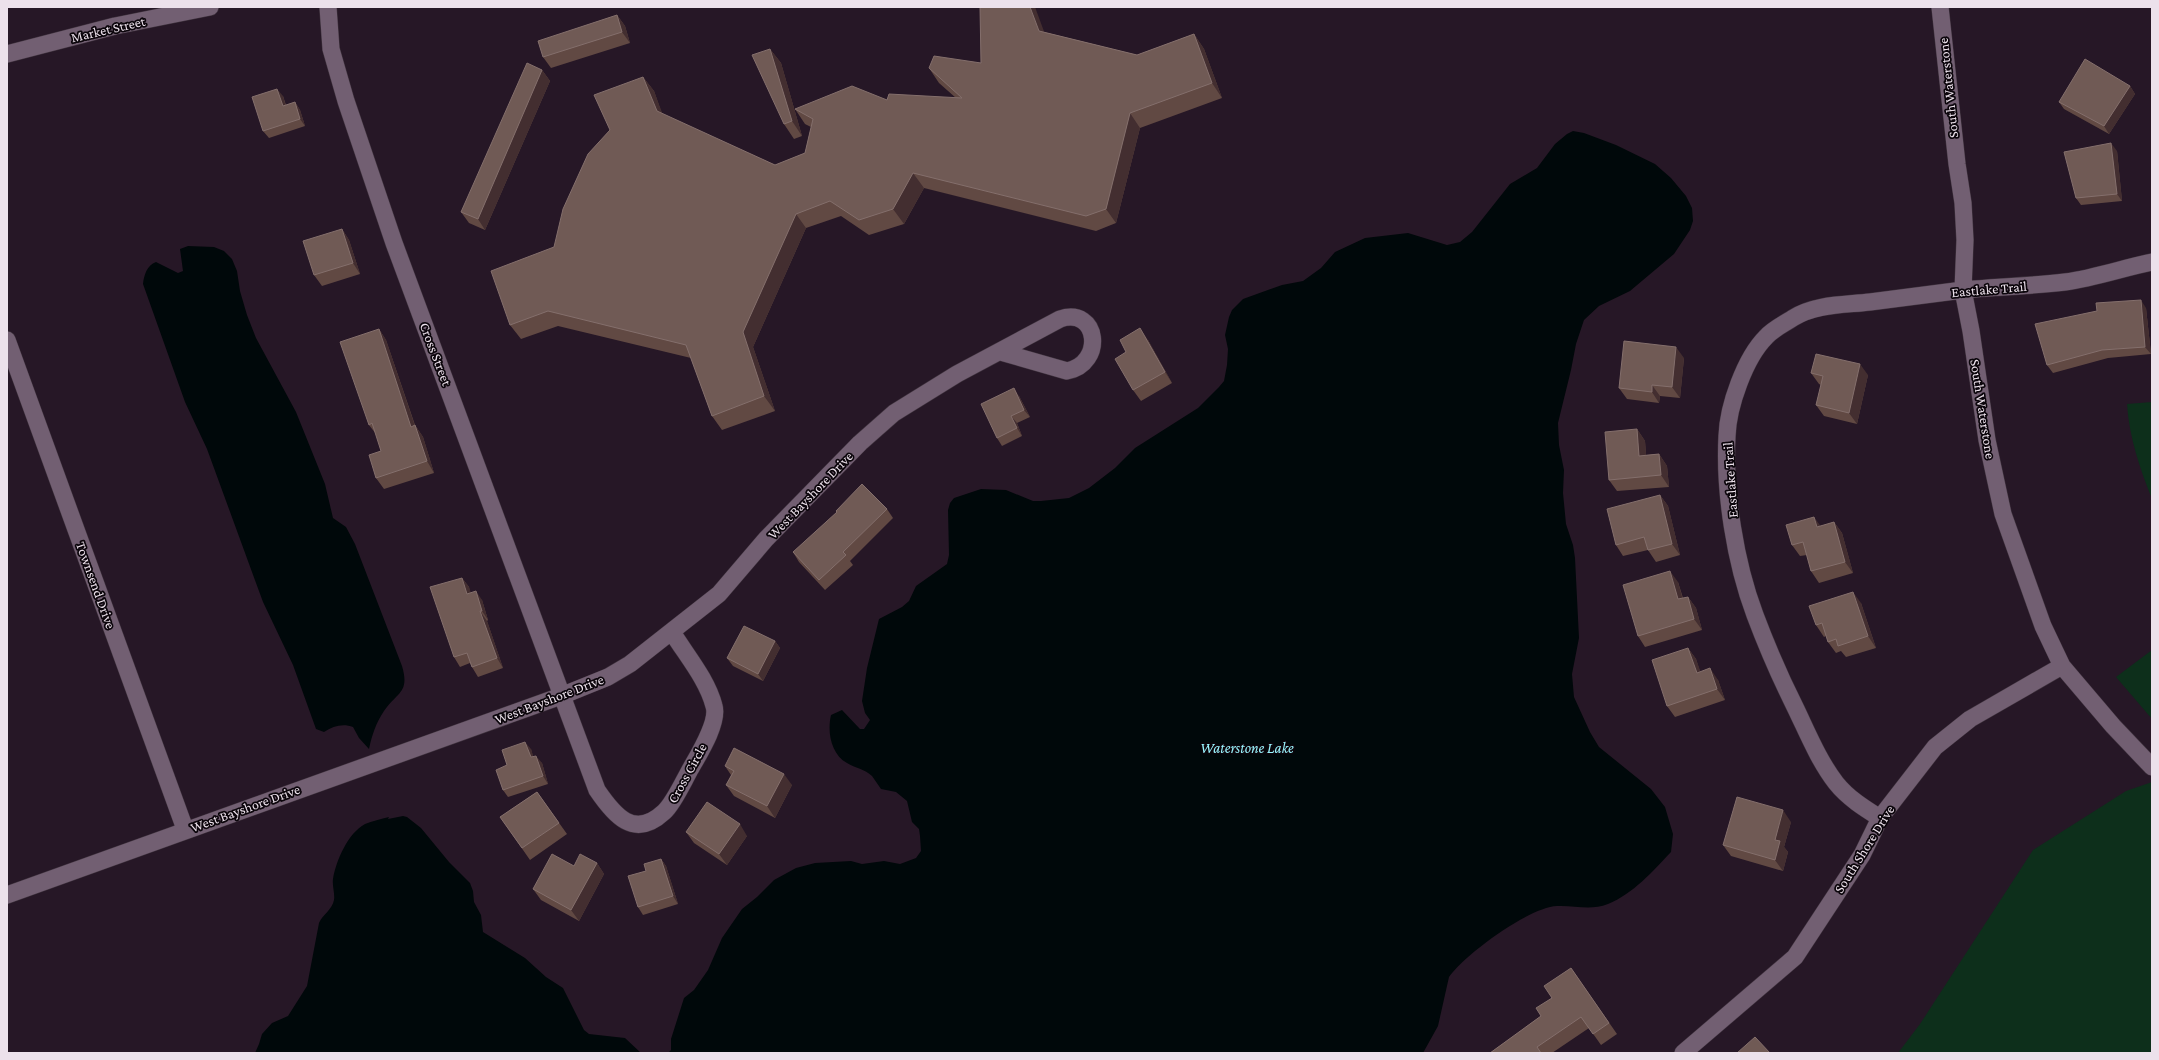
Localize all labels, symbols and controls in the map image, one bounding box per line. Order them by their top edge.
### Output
street label: Market Street [69,13,147,45]
street label: South Waterstone [1935,37,1961,139]
street label: Eastlake Trail [1951,278,2028,300]
street label: Cross Street [417,320,455,388]
street label: South Waterstone [1967,358,1999,460]
street label: Eastlake Trail [1719,441,1741,518]
street label: West Bayshore Drive [764,448,856,542]
street label: Townsend Drive [73,539,119,631]
street label: West Bayshore Drive [492,671,606,727]
street label: Cross Circle [664,740,710,806]
water label: Waterstone Lake [1200,740,1294,756]
street label: West Bayshore Drive [188,781,302,835]
street label: South Shore Drive [1831,802,1897,896]

